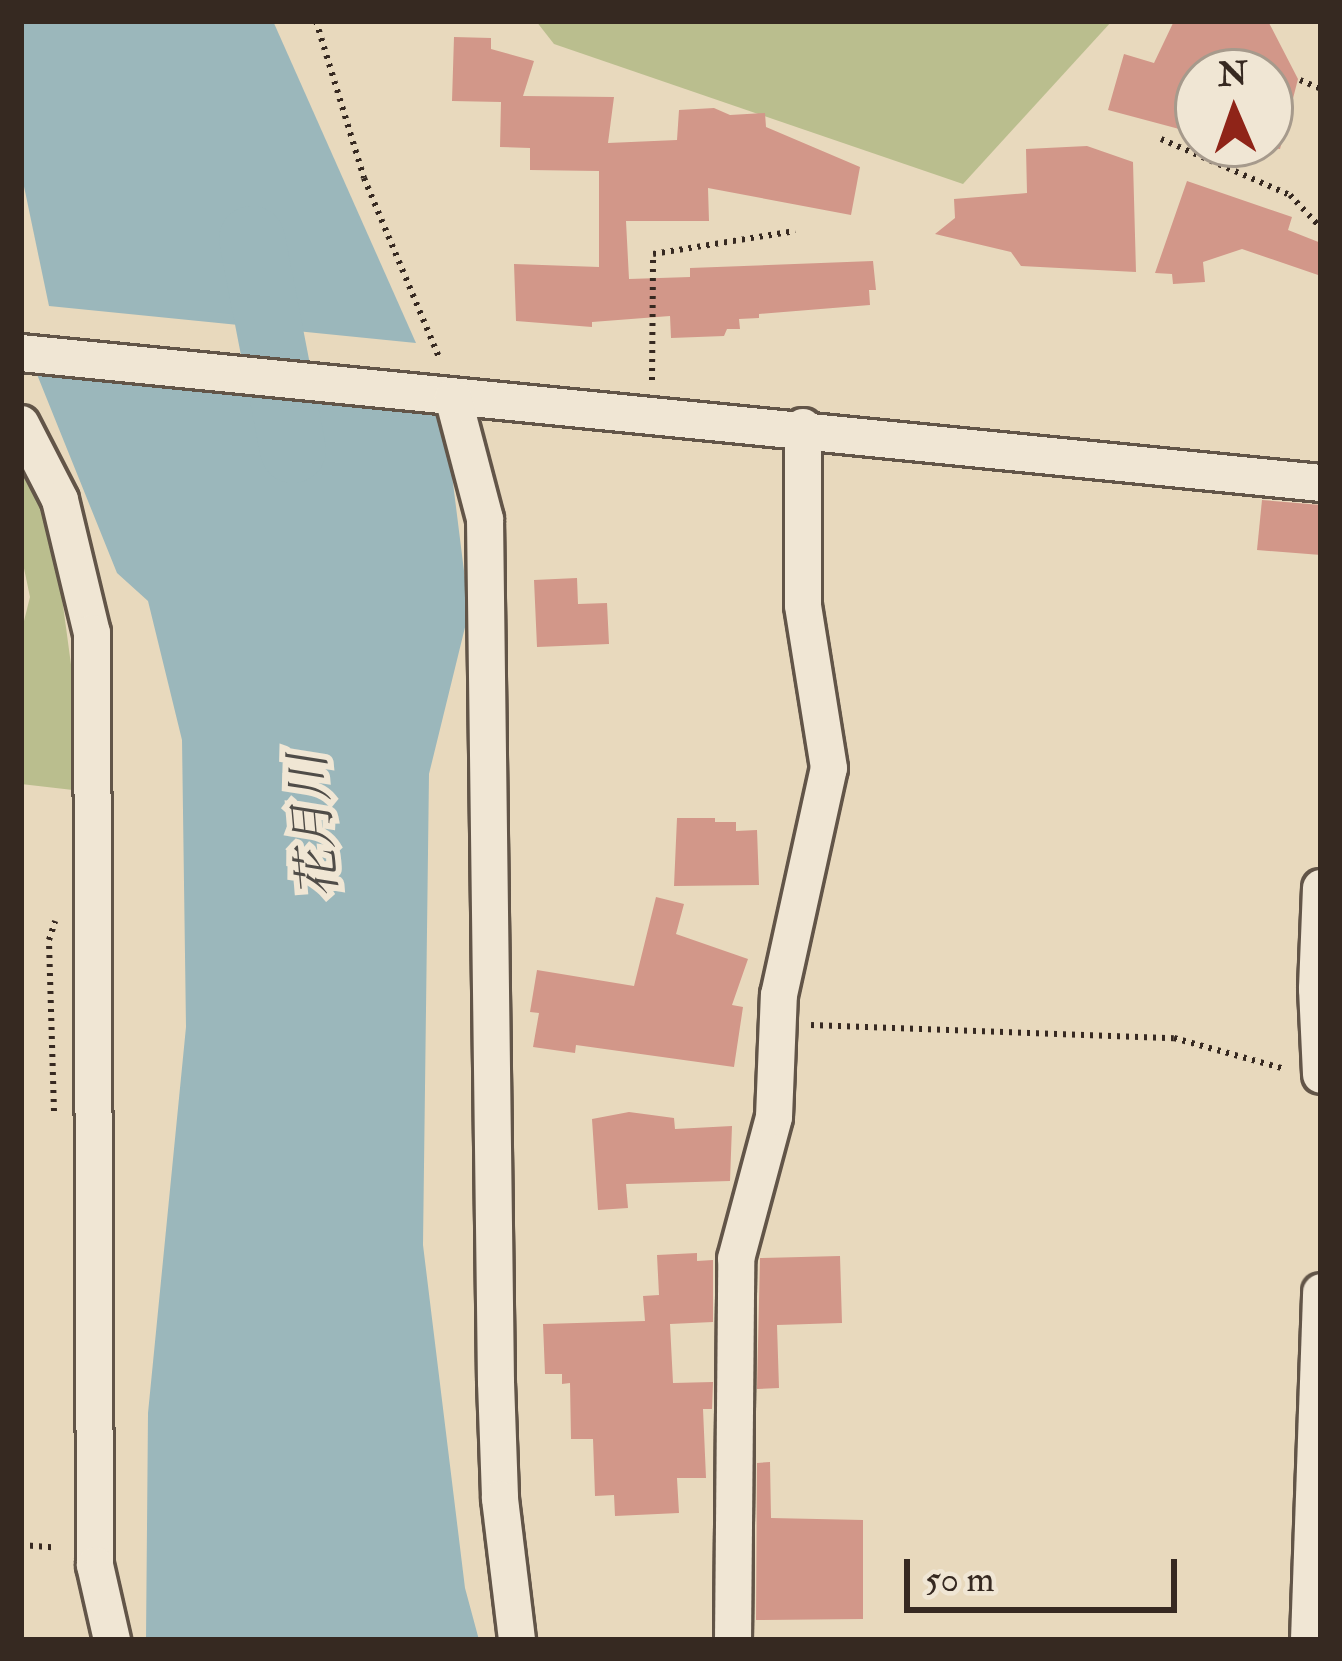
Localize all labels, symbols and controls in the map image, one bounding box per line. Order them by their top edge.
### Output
north arrow [1174,48,1294,168]
text: N [1217,54,1248,96]
water label: 花月川 [280,752,350,900]
scale bar [910,1535,1183,1609]
text: 50 m [925,1557,994,1602]

